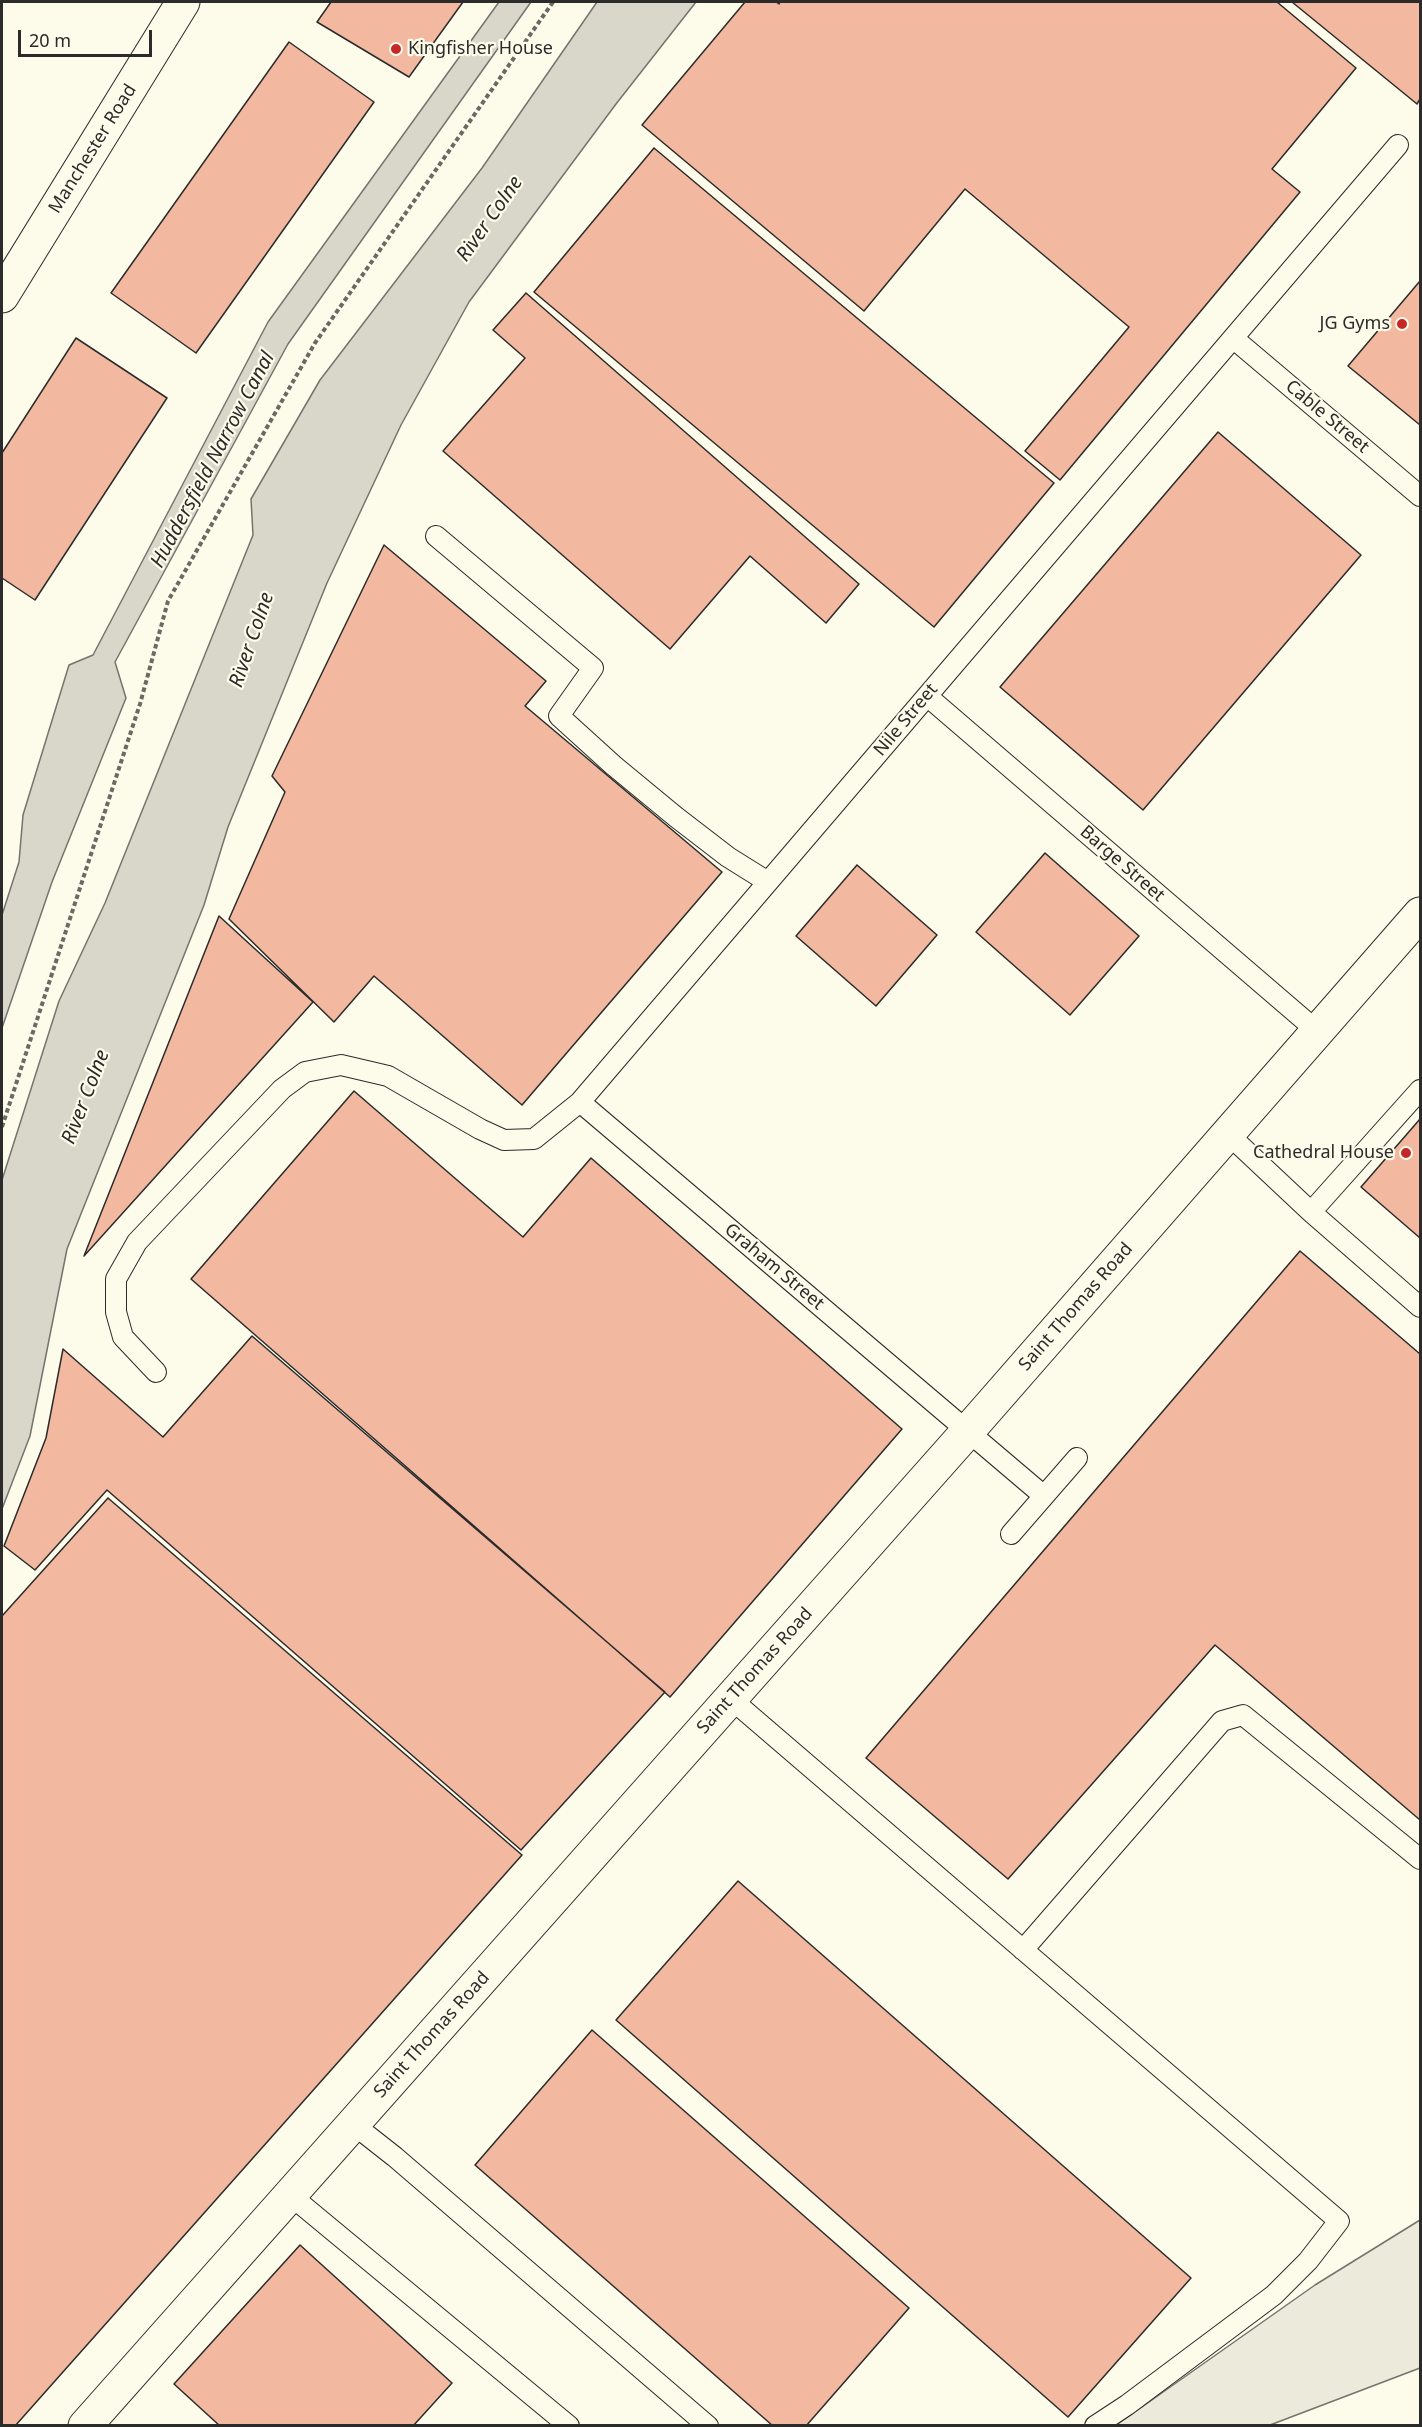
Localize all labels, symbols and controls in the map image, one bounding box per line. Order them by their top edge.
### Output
scale bar [21,18,154,56]
text: 20 m [29,28,71,52]
place label: Kingfisher House [408,38,553,60]
marker: Kingfisher House [389,42,403,56]
street label: Manchester Road [45,80,141,218]
water label: River Colne [452,172,528,266]
place label: JG Gyms [1320,313,1390,335]
marker: JG Gyms [1395,317,1409,331]
water label: Huddersfield Narrow Canal [146,348,280,572]
street label: Cable Street [1281,376,1373,458]
water label: River Colne [225,589,279,691]
street label: Nile Street [869,679,943,761]
street label: Barge Street [1075,821,1169,907]
water label: River Colne [57,1047,115,1147]
place label: Cathedral House [1253,1142,1394,1164]
marker: Cathedral House [1399,1146,1413,1160]
street label: Graham Street [720,1219,828,1315]
street label: Saint Thomas Road [1015,1239,1137,1375]
street label: Saint Thomas Road [693,1603,817,1739]
street label: Saint Thomas Road [370,1967,494,2103]

